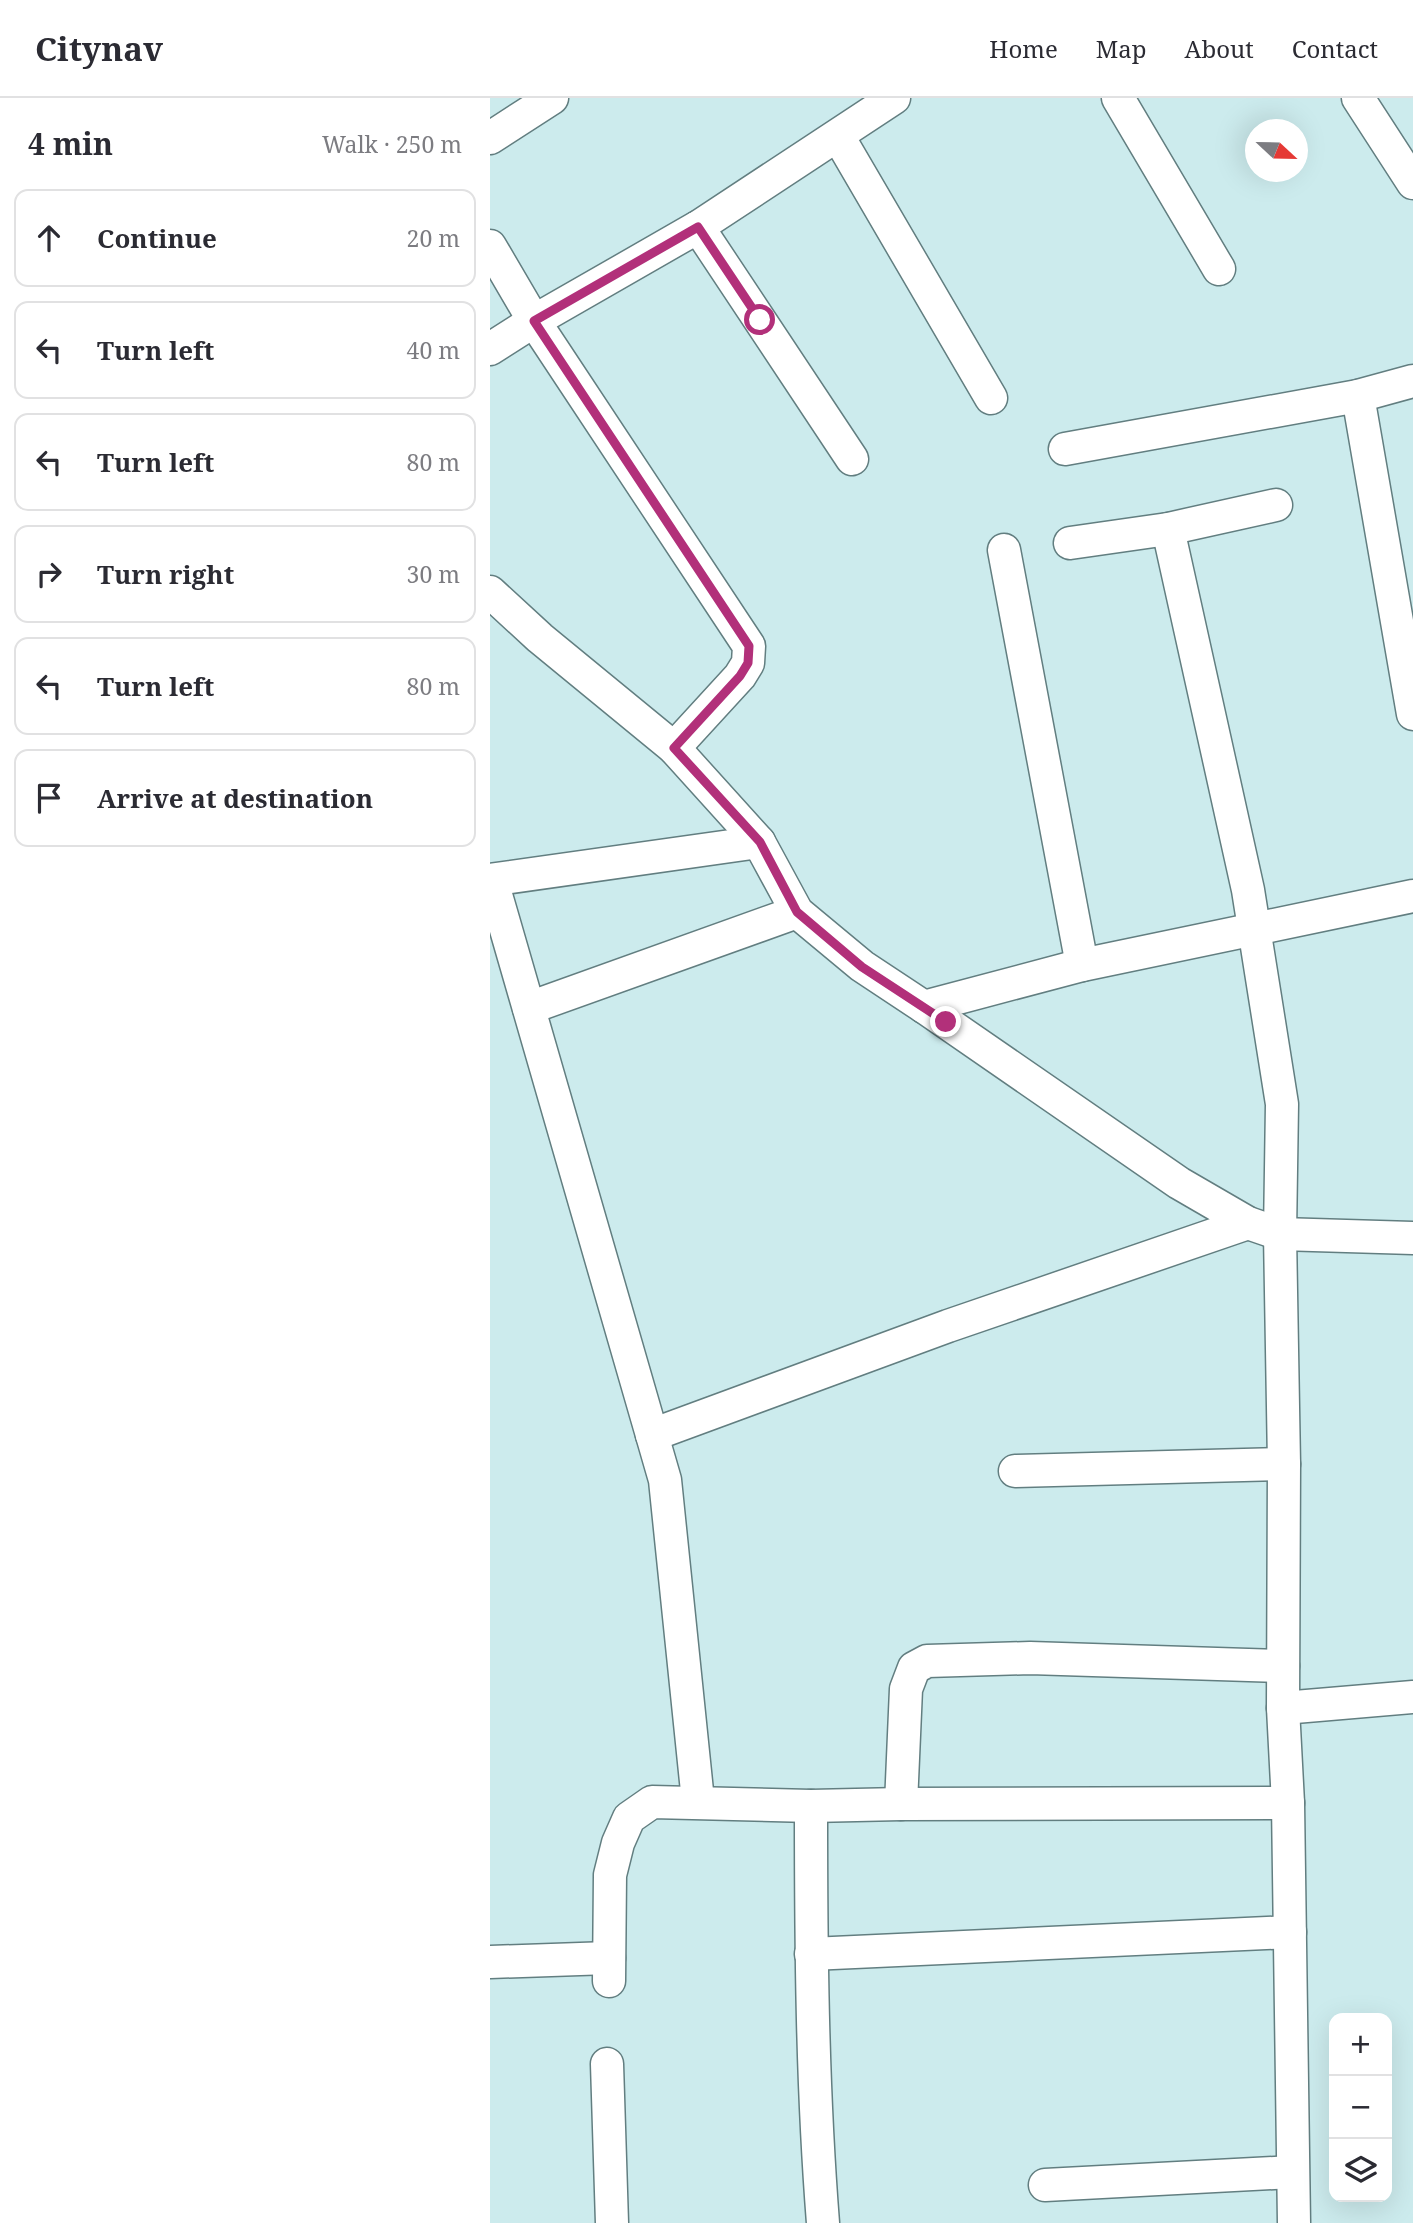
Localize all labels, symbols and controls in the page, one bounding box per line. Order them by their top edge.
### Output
text: Citynav [35,26,163,71]
text: Home [989,32,1058,65]
text: Map [1096,32,1147,65]
text: About [1185,32,1254,65]
text: Contact [1292,32,1378,65]
north arrow [1245,119,1308,182]
text: 4 min [28,123,113,164]
text: Walk · 250 m [322,128,462,160]
icon: ahead [30,219,68,257]
text: Continue [97,220,217,256]
text: 20 m [407,222,460,254]
route start [744,304,775,335]
icon: left [30,331,68,369]
text: Turn left [97,332,214,368]
text: 40 m [407,334,460,366]
icon: left [30,443,68,481]
text: Turn left [97,444,214,480]
text: 80 m [407,446,460,478]
icon: right [30,555,68,593]
text: Turn right [97,556,234,592]
text: 30 m [407,558,460,590]
icon: left [30,667,68,705]
text: Turn left [97,668,214,704]
text: 80 m [407,670,460,702]
icon: arrive [30,779,68,817]
text: Arrive at destination [97,780,373,816]
route end [930,1006,961,1037]
map controls [1329,2013,1392,2202]
button: + [1329,2013,1392,2076]
button: − [1329,2076,1392,2139]
button: layers [1329,2139,1392,2202]

